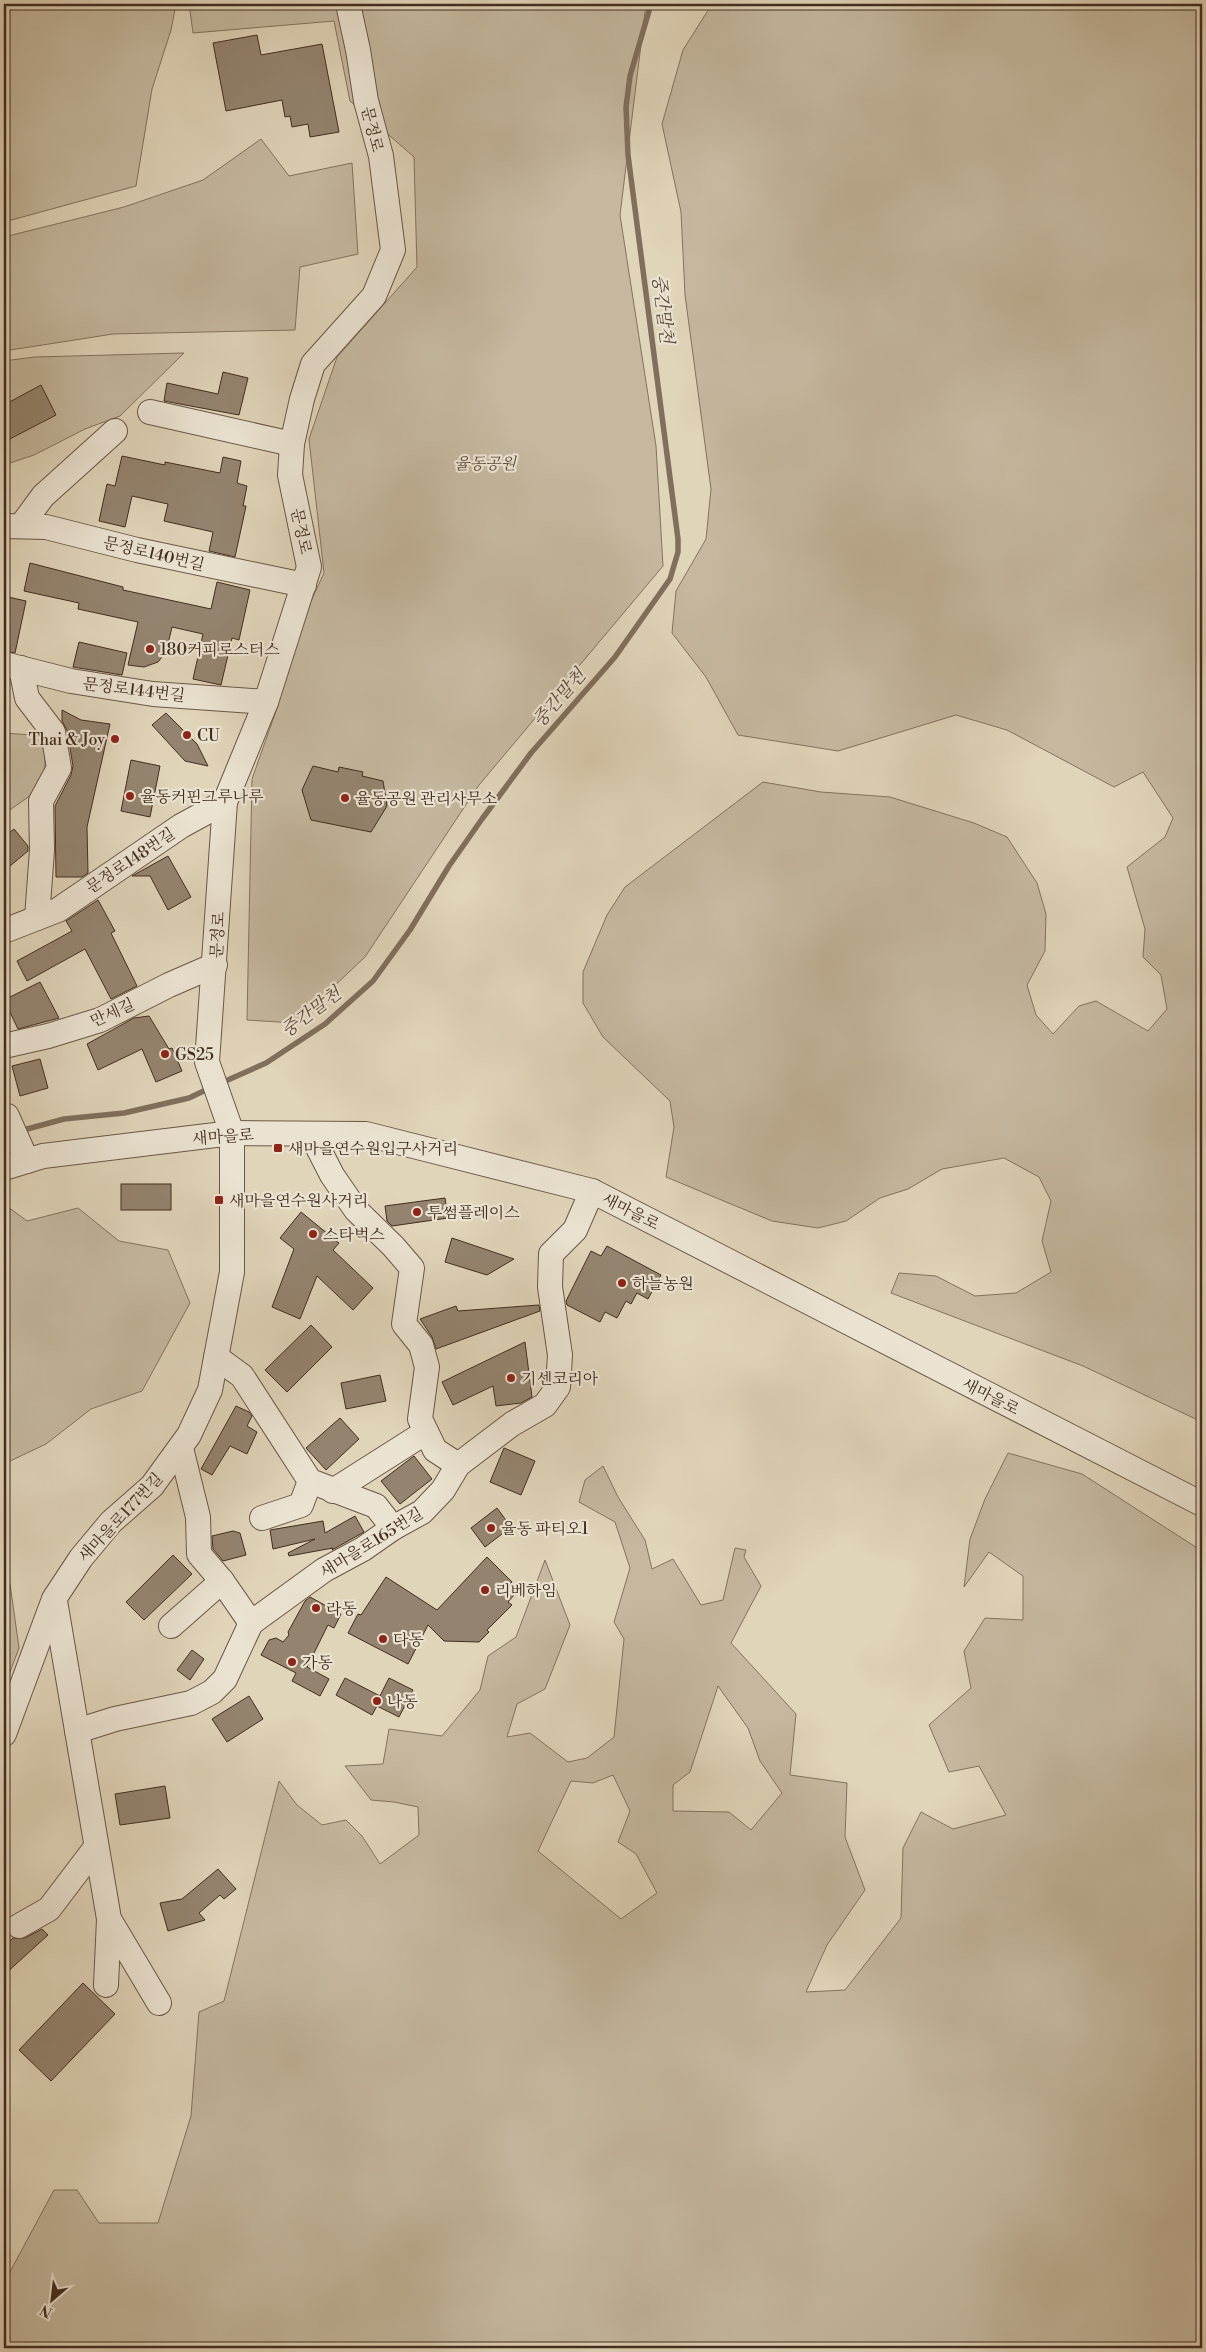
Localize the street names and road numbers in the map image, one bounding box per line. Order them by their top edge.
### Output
street label: 문정로 [357,104,387,155]
street label: 문정로 [286,506,316,556]
street label: 문정로140번길 [101,533,207,575]
street label: 문정로144번길 [82,674,186,706]
street label: 문정로148번길 [82,824,179,898]
street label: 문정로 [207,911,229,959]
street label: 만세길 [87,994,138,1031]
street label: 새마을로 [192,1125,255,1149]
street label: 새마을로 [598,1189,663,1235]
street label: 새마을로 [958,1374,1023,1420]
street label: 새마을로177번길 [74,1469,167,1567]
street label: 새마을로165번길 [316,1503,427,1582]

